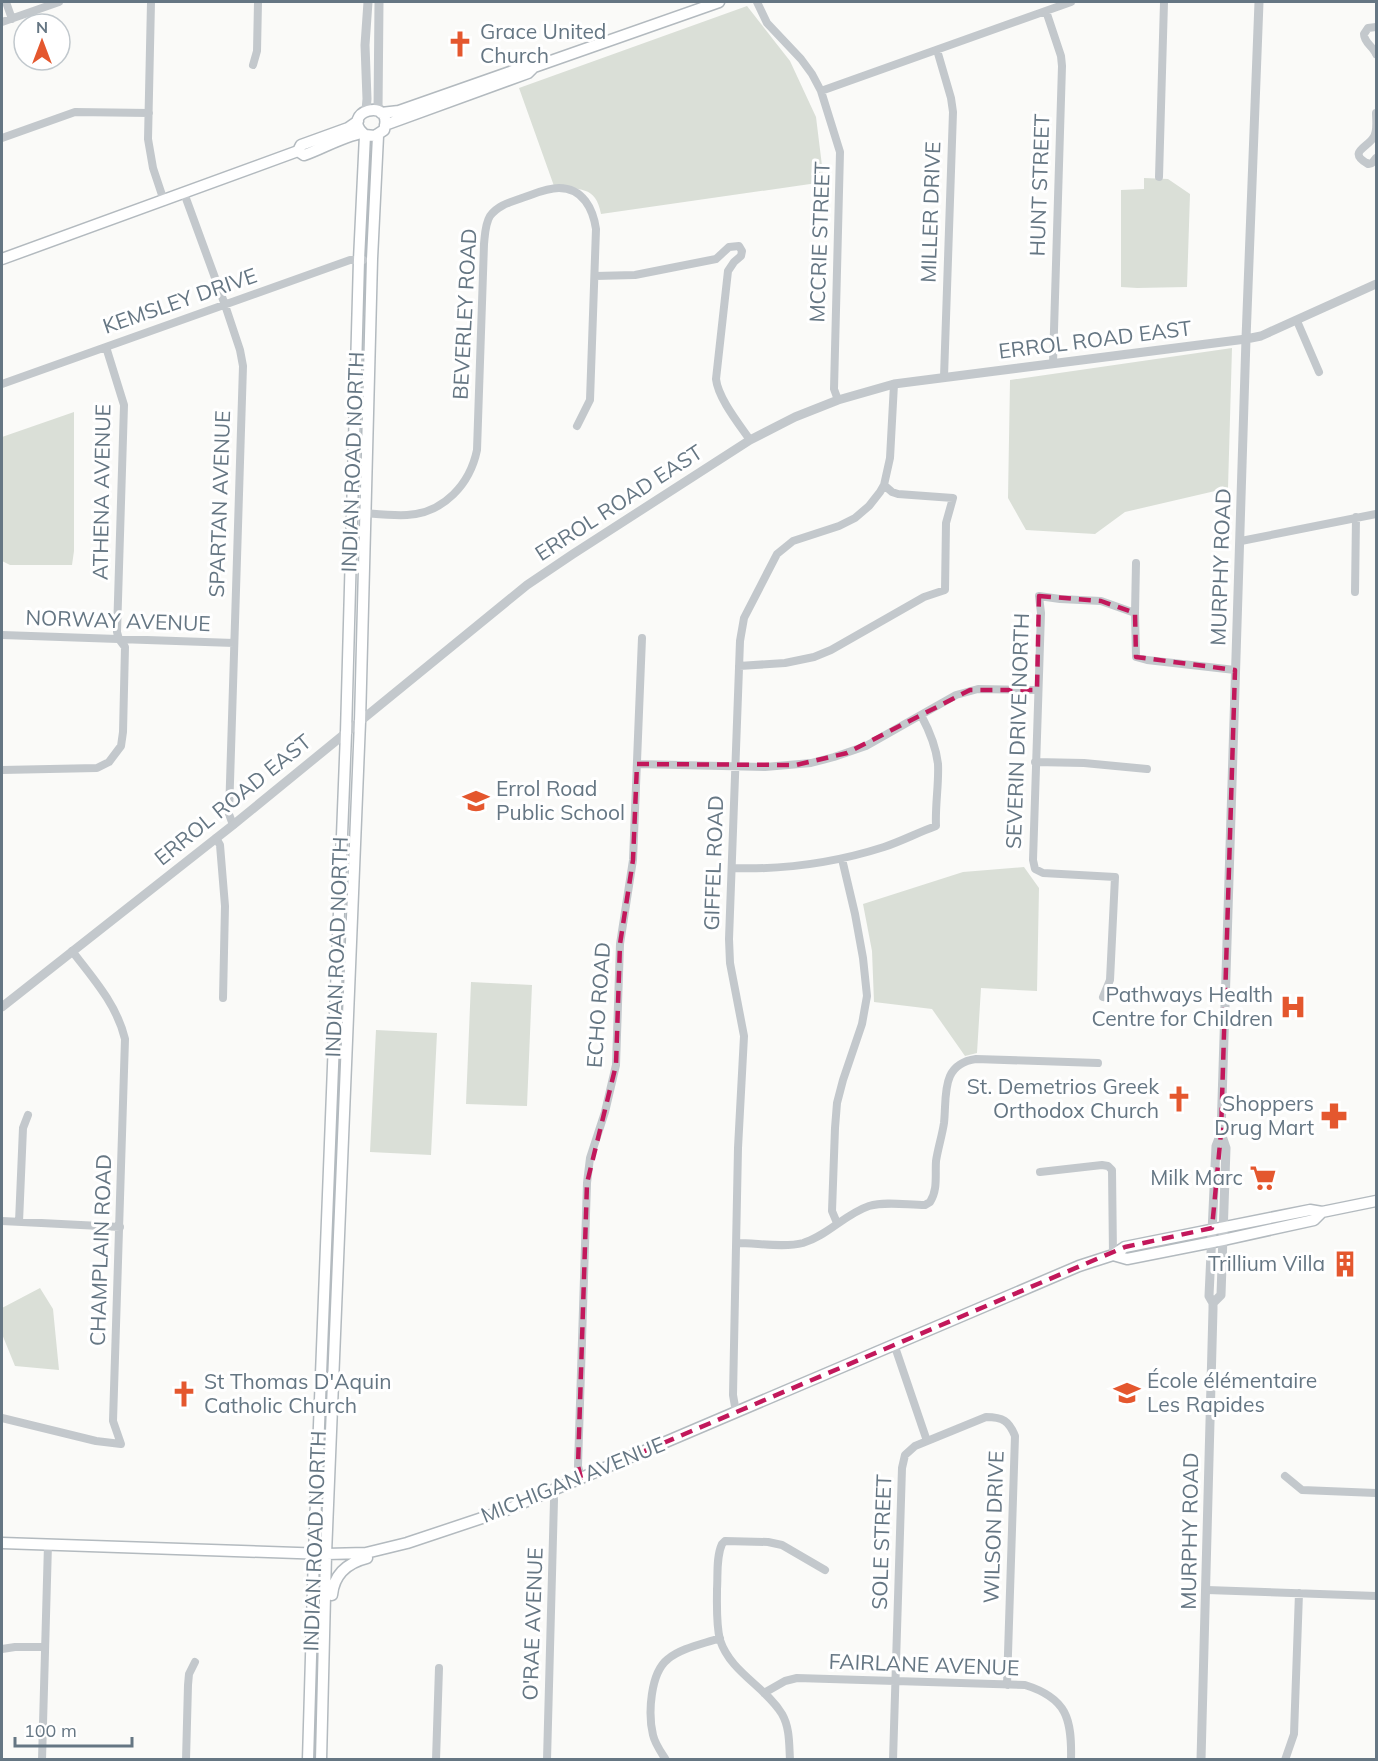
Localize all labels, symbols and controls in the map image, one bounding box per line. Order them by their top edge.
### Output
north arrow [12,12,72,72]
text: N [36,17,48,37]
place label: Grace United Church [480,18,606,68]
church icon: Grace United Church [445,29,475,59]
street label: HUNT STREET [1024,113,1054,257]
street label: MILLER DRIVE [915,141,945,283]
street label: MCCRIE STREET [803,161,835,323]
street label: BEVERLEY ROAD [447,228,481,400]
street label: KEMSLEY DRIVE [99,262,260,339]
street label: ERROL ROAD EAST [997,314,1193,364]
street label: INDIAN ROAD NORTH [335,351,369,573]
street label: ATHENA AVENUE [86,404,116,580]
street label: SPARTAN AVENUE [203,410,235,598]
street label: ERROL ROAD EAST [530,438,707,566]
street label: MURPHY ROAD [1204,488,1236,646]
street label: NORWAY AVENUE [25,604,211,636]
street label: SEVERIN DRIVE NORTH [1000,612,1034,850]
street label: ERROL ROAD EAST [149,728,316,870]
place label: Errol Road Public School [496,775,625,825]
school or university icon: Errol Road Public School [461,786,491,816]
street label: GIFFEL ROAD [698,795,728,931]
street label: INDIAN ROAD NORTH [319,836,353,1058]
street label: ECHO ROAD [581,941,615,1069]
place label: Pathways Health Centre for Children [1092,981,1273,1031]
hospital icon: Pathways Health Centre for Children [1278,992,1308,1022]
place label: St. Demetrios Greek Orthodox Church [967,1073,1159,1123]
church icon: St. Demetrios Greek Orthodox Church [1164,1084,1194,1114]
place label: Shoppers Drug Mart [1214,1090,1314,1140]
pharmacy icon: Shoppers Drug Mart [1319,1101,1349,1131]
street label: CHAMPLAIN ROAD [84,1153,116,1346]
supermarket icon: Milk Marc [1248,1163,1278,1193]
place label: Milk Marc [1150,1164,1243,1190]
building icon: Trillium Villa [1330,1249,1360,1279]
place label: Trillium Villa [1208,1250,1325,1276]
place label: École élémentaire Les Rapides [1147,1367,1317,1417]
place label: St Thomas D'Aquin Catholic Church [204,1368,391,1418]
school or university icon: École élémentaire Les Rapides [1112,1378,1142,1408]
church icon: St Thomas D'Aquin Catholic Church [169,1379,199,1409]
street label: INDIAN ROAD NORTH [297,1430,331,1652]
street label: MICHIGAN AVENUE [477,1430,668,1528]
street label: WILSON DRIVE [977,1450,1009,1604]
street label: MURPHY ROAD [1175,1452,1203,1610]
street label: SOLE STREET [866,1473,896,1610]
street label: O'RAE AVENUE [516,1547,548,1701]
street label: FAIRLANE AVENUE [828,1648,1020,1680]
scale bar [15,1710,132,1748]
text: 100 m [24,1719,77,1742]

